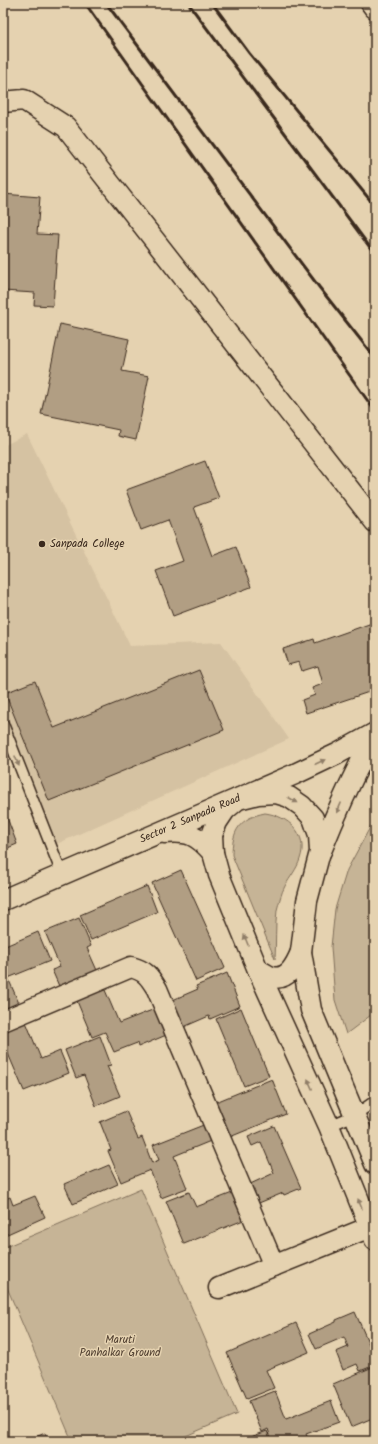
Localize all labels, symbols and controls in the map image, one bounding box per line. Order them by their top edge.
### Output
place label: Sanpada College [50,535,124,553]
marker: Sanpada College [37,539,47,549]
one-way arrow [15,755,21,767]
one-way arrow [315,759,326,765]
street label: Sector 2 Sanpada Road [137,789,244,848]
one-way arrow [287,797,299,804]
one-way arrow [335,802,341,814]
one-way arrow [242,933,248,945]
one-way arrow [307,1079,313,1090]
one-way arrow [357,1198,364,1210]
park label: Maruti Panhalkar Ground [79,1331,161,1362]

